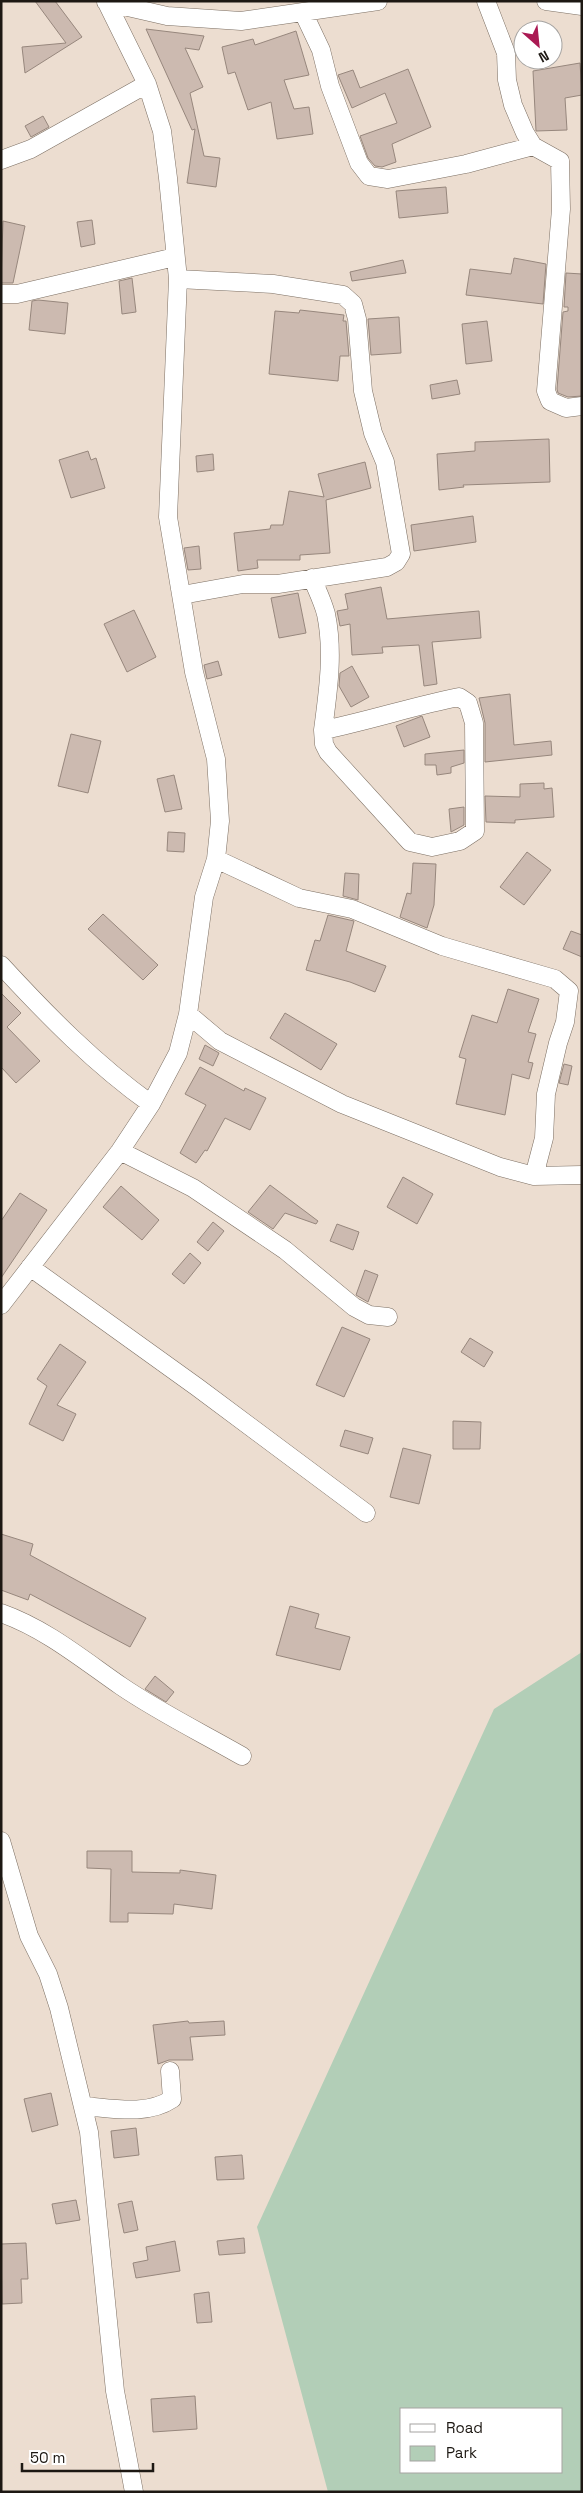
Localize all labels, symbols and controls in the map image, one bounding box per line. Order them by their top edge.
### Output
north arrow [513,20,563,70]
text: N [536,46,552,67]
legend [400,2408,563,2473]
text: Road [446,2418,483,2437]
scale bar [22,2440,154,2472]
text: Park [446,2443,477,2462]
text: 50 m [30,2448,65,2467]

